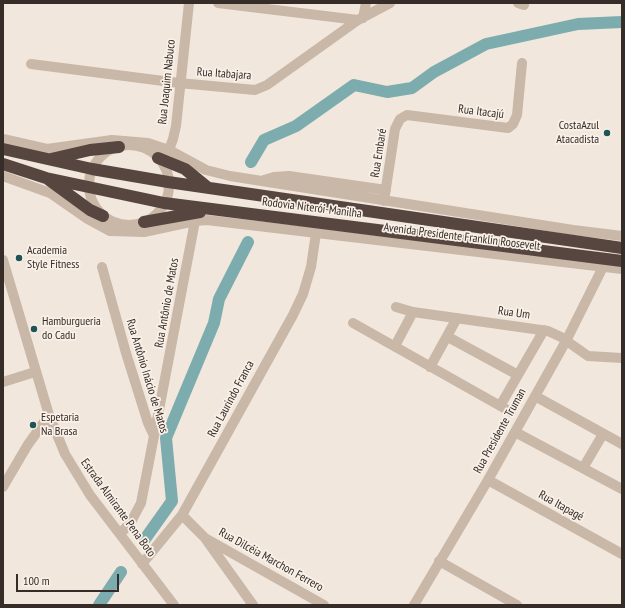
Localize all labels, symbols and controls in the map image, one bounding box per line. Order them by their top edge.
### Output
street label: Rua Joaquim Nabuco [155,39,179,125]
street label: Rua Itabajara [196,65,252,83]
street label: Rua Itacajú [457,102,505,122]
place label: CostaAzul Atacadista [556,119,599,147]
street label: Rua Embaré [368,127,390,179]
marker: CostaAzul Atacadista [602,128,612,138]
street label: Rodovia Niterói-Manilha [261,195,363,221]
street label: Avenida Presidente Franklin Roosevelt [383,220,541,254]
place label: Academia Style Fitness [27,244,79,272]
marker: Academia Style Fitness [14,253,24,263]
street label: Rua Antônio de Matos [152,257,182,349]
street label: Rua Um [497,304,531,322]
place label: Hamburgueria do Cadu [42,315,101,343]
street label: Rua Antônio Inácio de Matos [123,317,171,435]
marker: Hamburgueria do Cadu [29,324,39,334]
street label: Rua Laurindo Franca [205,358,257,440]
street label: Rua Presidente Truman [471,386,529,476]
place label: Espetaria Na Brasa [41,411,79,439]
marker: Espetaria Na Brasa [28,420,38,430]
street label: Estrada Almirante Pena Boto [78,456,158,560]
street label: Rua Itapagé [536,488,586,524]
street label: Rua Dilcéia Marchon Ferrero [216,525,326,595]
scale bar [18,566,121,592]
text: 100 m [23,573,50,588]

